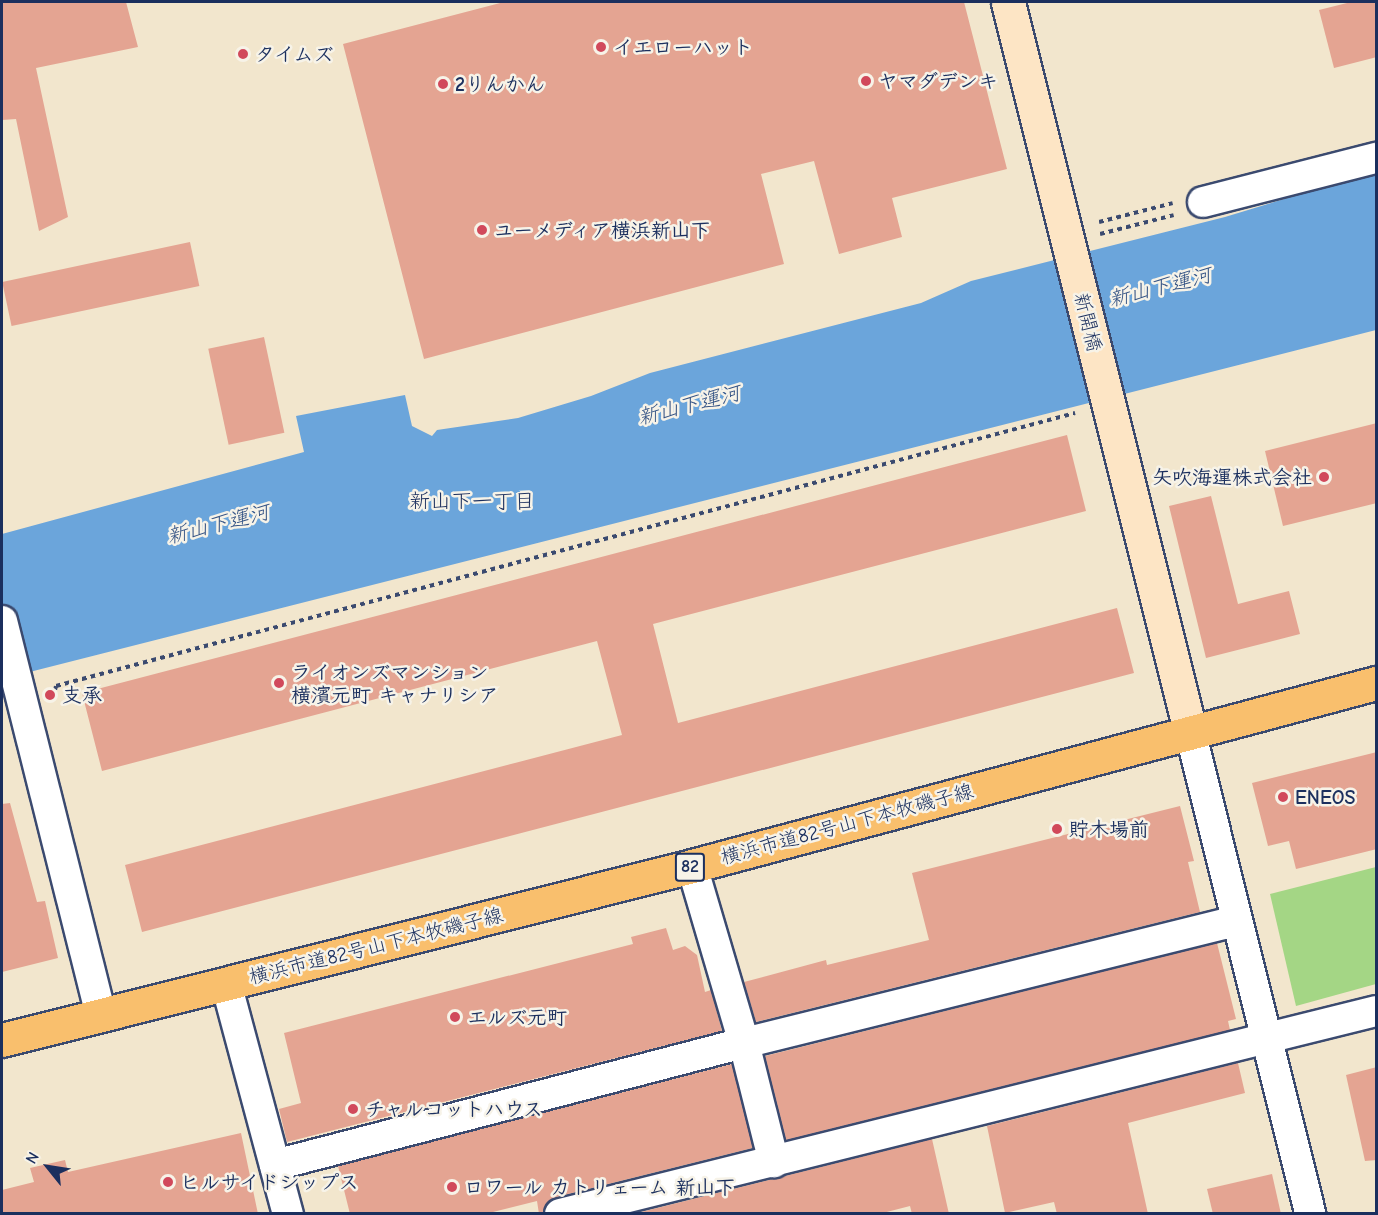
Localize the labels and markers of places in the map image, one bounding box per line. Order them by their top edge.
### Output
place label: イエローハット [613,35,753,59]
marker: イエローハット [594,40,608,54]
place label: タイムズ [255,42,335,66]
marker: タイムズ [236,47,250,61]
place label: ヤマダデンキ [878,69,998,93]
place label: 2りんかん [455,72,545,96]
marker: ヤマダデンキ [859,74,873,88]
marker: 2りんかん [436,77,450,91]
place label: ユーメディア横浜新山下 [494,218,713,242]
marker: ユーメディア横浜新山下 [475,223,489,237]
place label: 矢吹海運株式会社 [1152,465,1312,489]
marker: 矢吹海運株式会社 [1317,470,1331,484]
place label: ライオンズマンション 横濱元町 キャナリシア [291,660,498,707]
marker: ライオンズマンション 横濱元町 キャナリシア [272,676,286,690]
place label: 支承 [62,683,102,707]
marker: 支承 [43,688,57,702]
place label: ENEOS [1295,785,1355,809]
marker: ENEOS [1276,790,1290,804]
place label: 貯木場前 [1069,817,1149,841]
marker: 貯木場前 [1050,822,1064,836]
place label: エルズ元町 [467,1005,567,1029]
marker: エルズ元町 [448,1010,462,1024]
place label: チャルコットハウス [365,1097,545,1121]
marker: チャルコットハウス [346,1102,360,1116]
place label: ヒルサイドシップス [180,1170,360,1194]
marker: ヒルサイドシップス [161,1175,175,1189]
place label: ロワール カトリェーム 新山下 [464,1175,737,1199]
marker: ロワール カトリェーム 新山下 [445,1180,459,1194]

